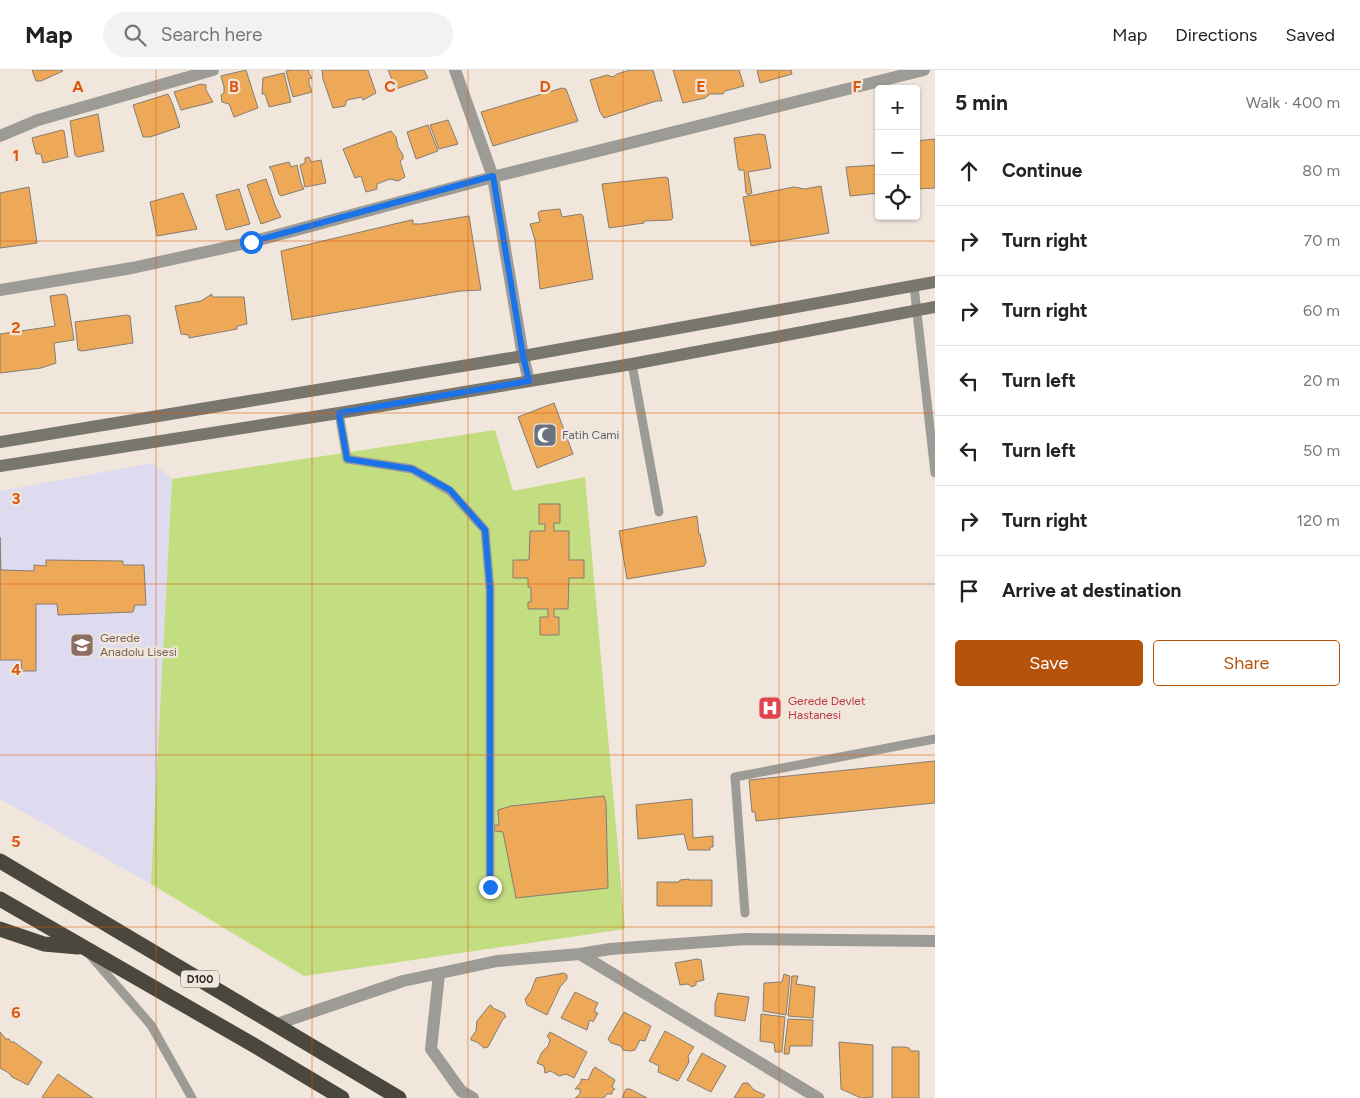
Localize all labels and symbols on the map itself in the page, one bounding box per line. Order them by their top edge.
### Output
text: A [72,77,84,96]
text: B [229,77,239,96]
text: C [384,77,396,96]
text: D [539,77,551,96]
text: E [696,77,706,96]
text: F [853,77,862,96]
text: 1 [13,146,19,165]
route start [240,231,263,254]
text: 2 [11,318,21,337]
mosque icon: Fatih Cami [532,422,558,448]
place label: Fatih Cami [562,428,619,442]
text: 3 [12,489,21,508]
place label: Gerede Anadolu Lisesi [100,631,177,659]
school or university icon: Gerede Anadolu Lisesi [69,632,95,658]
text: 4 [11,660,21,679]
place label: Gerede Devlet Hastanesi [788,694,866,722]
hospital icon: Gerede Devlet Hastanesi [757,695,783,721]
text: 5 [11,832,21,851]
route end [479,876,502,899]
road number: D100 [181,971,219,988]
text: 6 [11,1003,21,1022]

